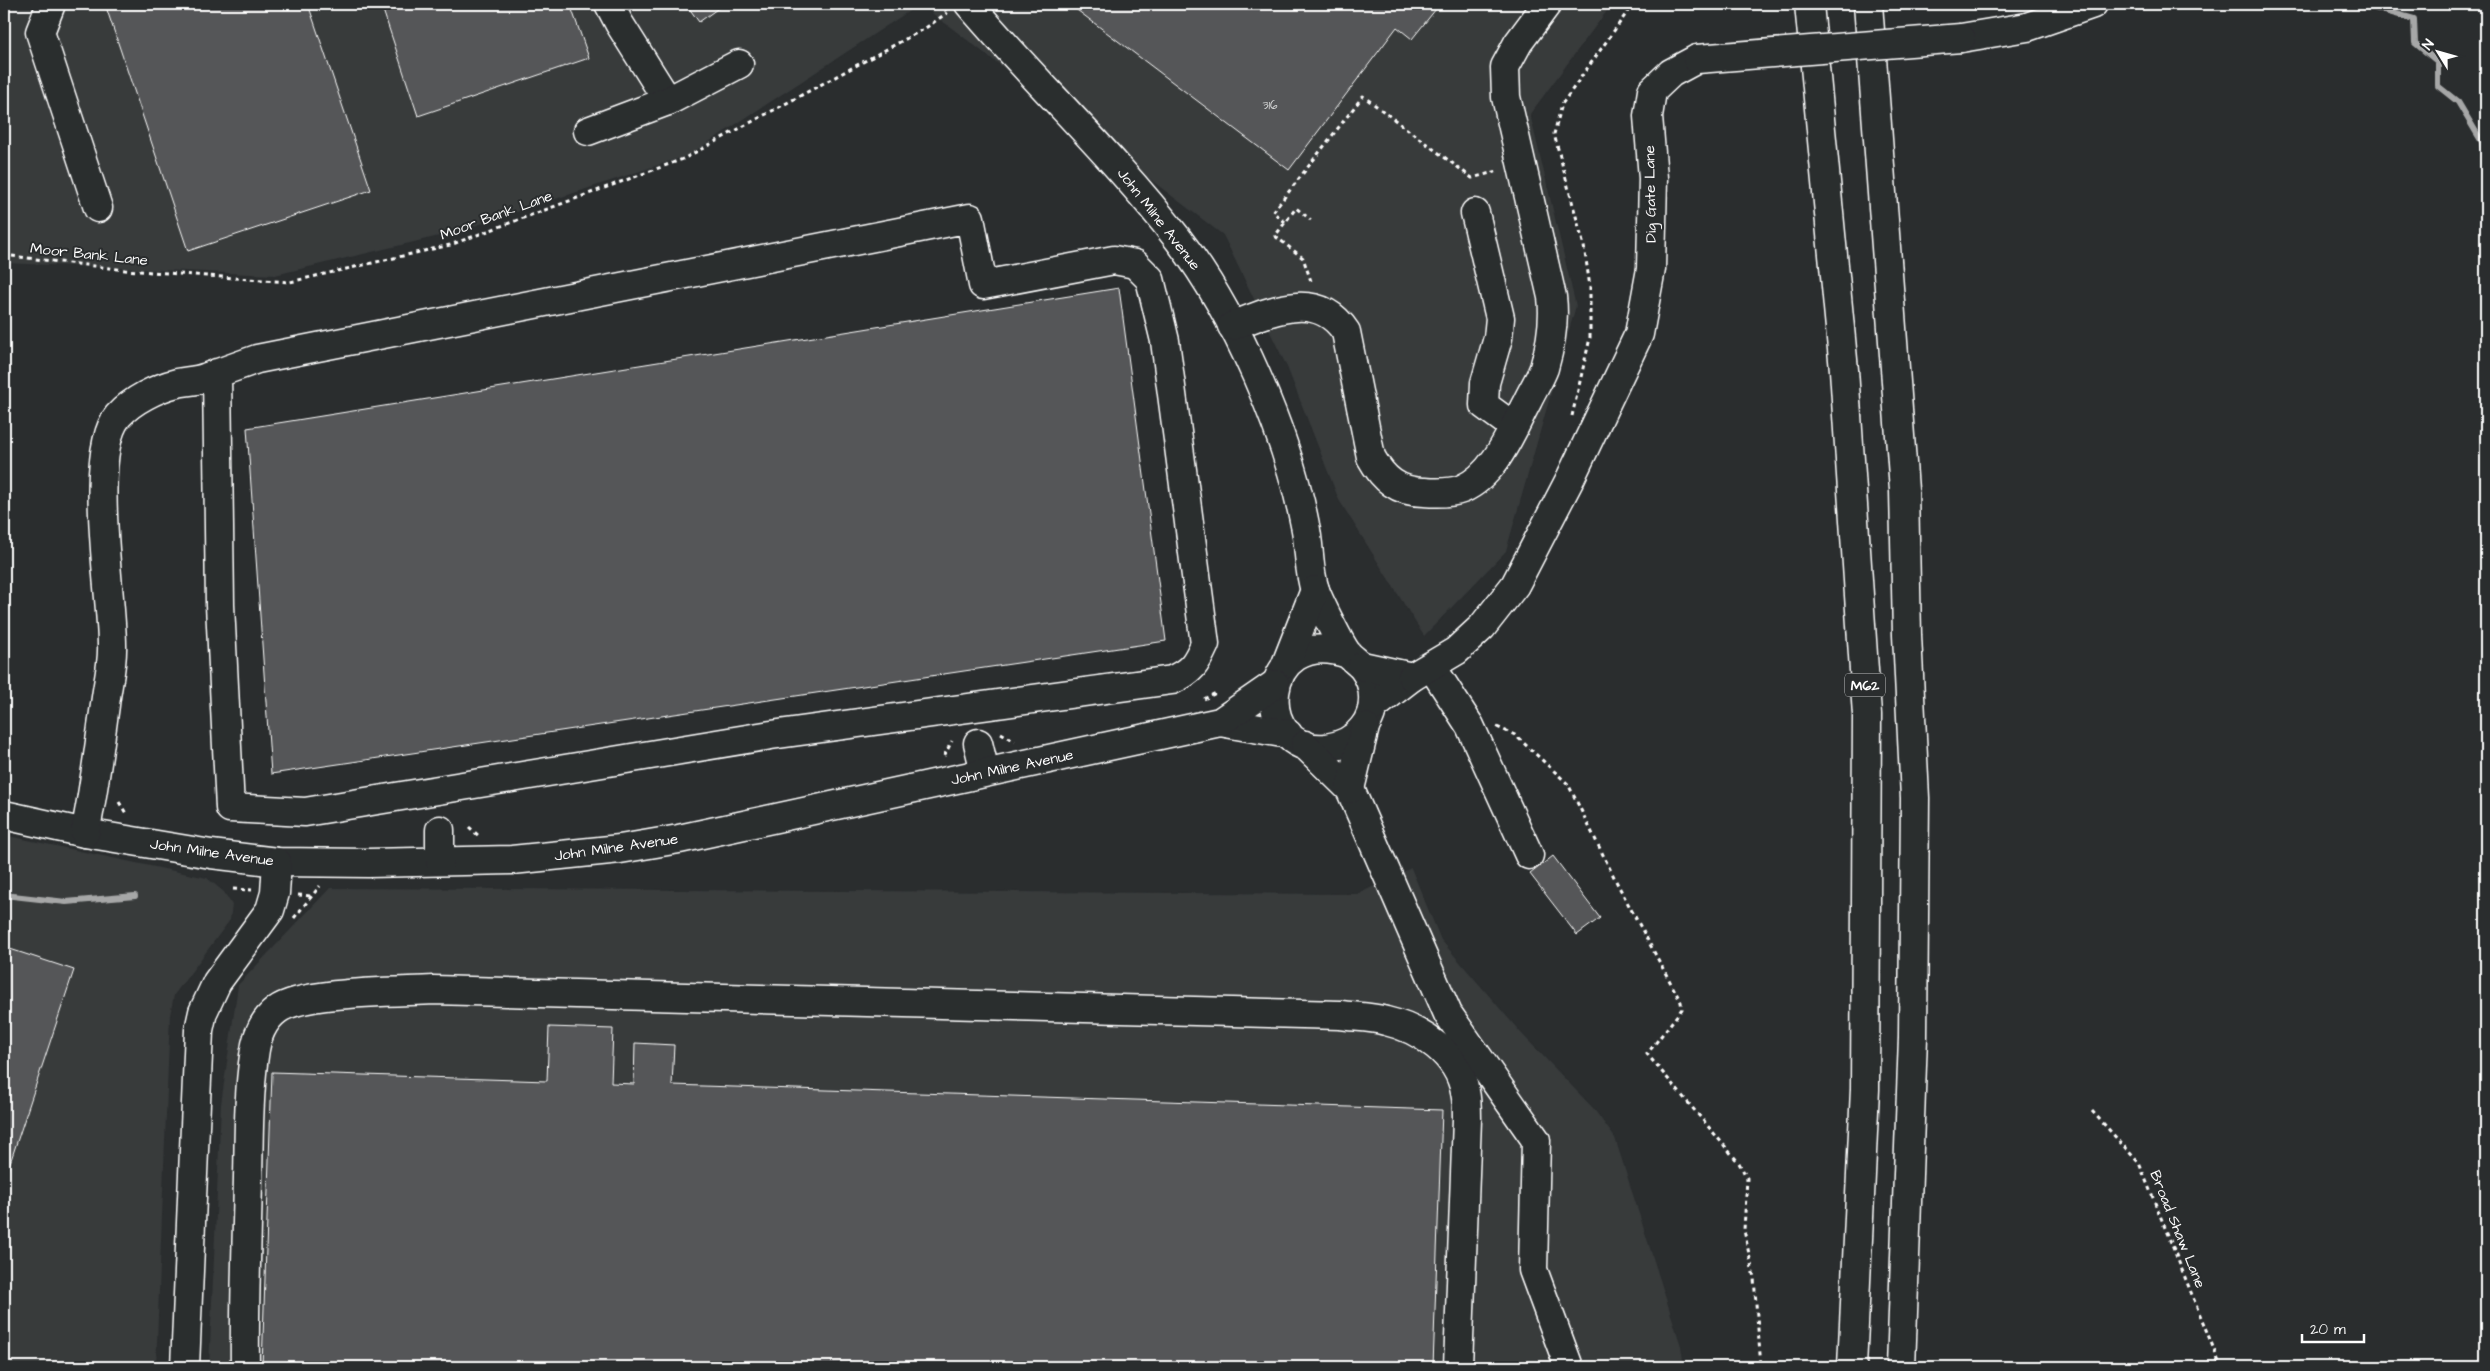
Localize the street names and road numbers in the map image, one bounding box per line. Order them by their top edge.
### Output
street label: Dig Gate Lane [1639,145,1663,243]
street label: John Milne Avenue [1112,164,1205,275]
street label: Moor Bank Lane [437,185,555,246]
street label: Moor Bank Lane [29,238,149,271]
road number: M62 [1845,674,1885,696]
street label: John Milne Avenue [949,744,1075,791]
street label: John Milne Avenue [553,828,679,867]
street label: John Milne Avenue [149,833,275,872]
street label: Broad Shaw Lane [2144,1167,2211,1291]

